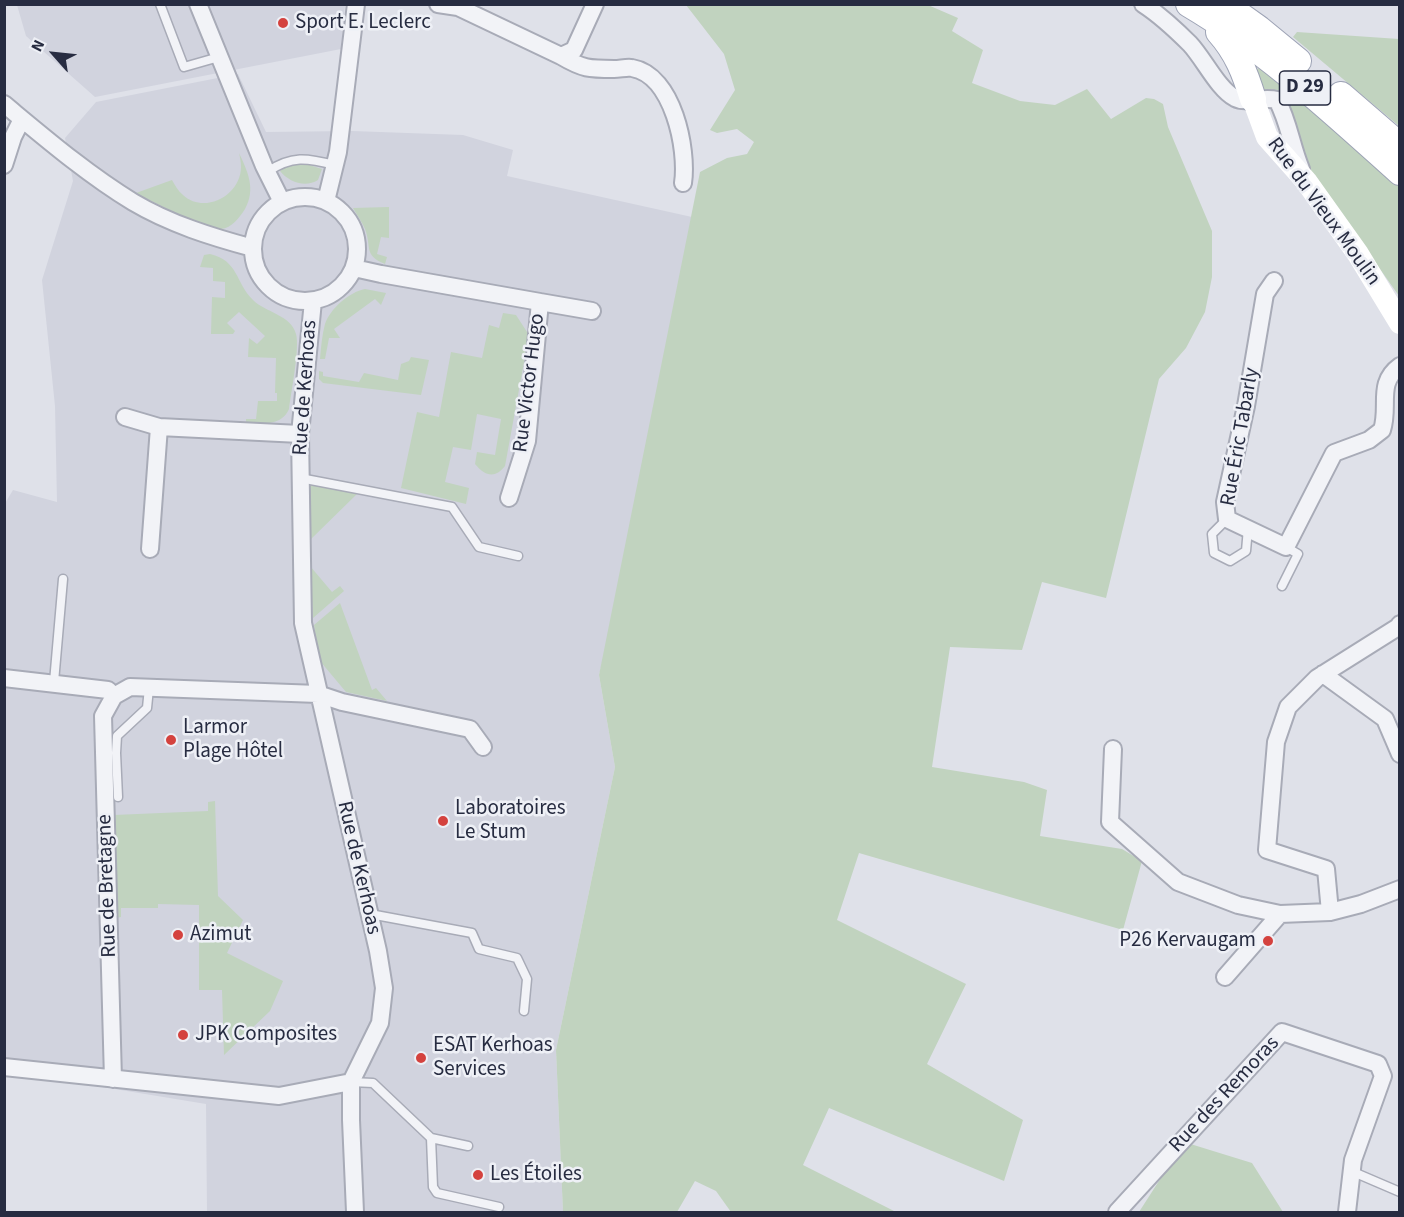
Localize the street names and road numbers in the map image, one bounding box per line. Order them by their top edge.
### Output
road number: D 29 [1280,71,1330,105]
street label: Rue du Vieux Moulin [1261,133,1385,291]
street label: Rue Victor Hugo [509,312,551,454]
street label: Rue de Kerhoas [289,319,323,457]
street label: Rue Éric Tabarly [1216,366,1266,508]
street label: Rue de Kerhoas [330,799,386,937]
street label: Rue de Bretagne [93,814,123,958]
street label: Rue des Remoras [1165,1031,1285,1159]

